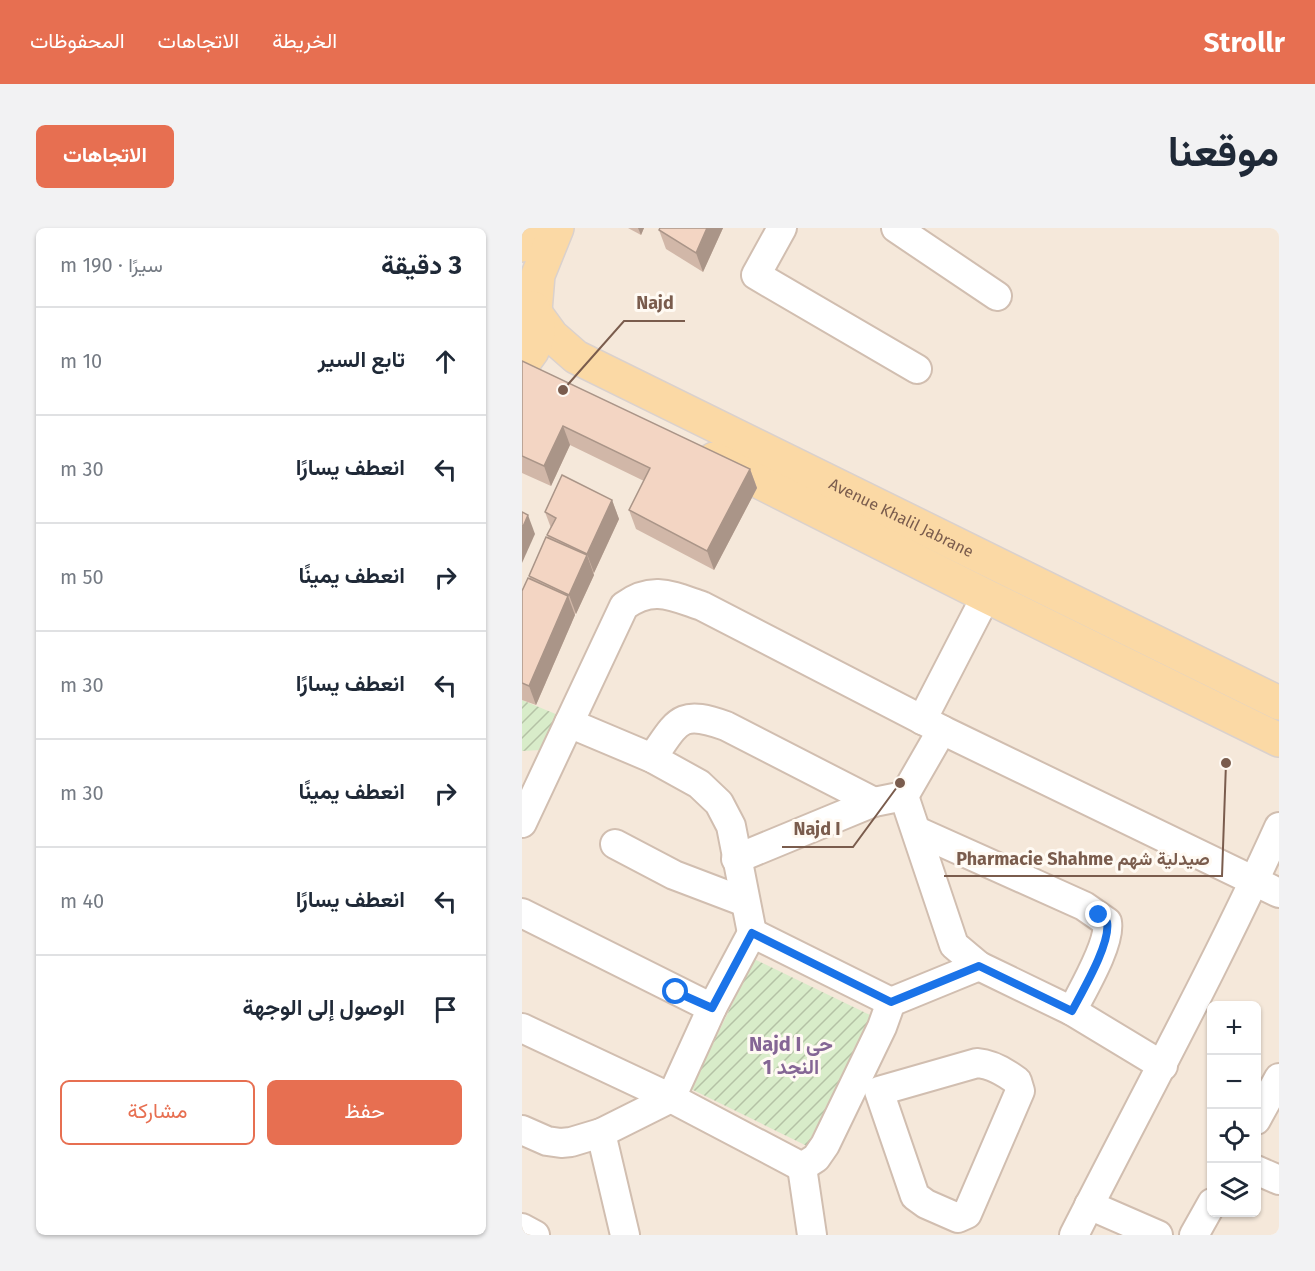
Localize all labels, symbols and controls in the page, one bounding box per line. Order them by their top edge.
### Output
text: Strollr [1204,26,1285,59]
text: المحفوظات [30,28,125,54]
text: الاتجاهات [158,28,239,54]
text: الخريطة [272,28,337,54]
button: الاتجاهات [36,125,174,188]
text: موقعنا [1168,127,1279,177]
text: 3 دقيقة [381,250,462,281]
text: سيرًا · 190 m [60,253,163,277]
callout: Najd [624,285,685,321]
text: Najd [636,292,674,314]
icon: ahead [429,345,462,378]
text: تابع السير [318,346,405,373]
text: 10 m [60,349,102,373]
icon: left [429,453,462,486]
text: انعطف يسارًا [296,454,405,481]
text: 30 m [60,457,104,481]
street label: Avenue Khalil Jabrane [826,474,977,561]
icon: right [429,561,462,594]
text: انعطف يمينًا [298,562,405,589]
text: 50 m [60,565,104,589]
icon: left [429,669,462,702]
text: انعطف يسارًا [296,670,405,697]
text: 30 m [60,673,104,697]
icon: right [429,777,462,810]
text: انعطف يمينًا [298,778,405,805]
text: 30 m [60,781,104,805]
callout: Najd I [782,811,853,847]
text: Najd I [793,818,841,840]
callout: Pharmacie Shahme صيدلية شهم [944,840,1222,876]
text: Pharmacie Shahme صيدلية شهم [956,848,1210,871]
icon: left [429,885,462,918]
text: انعطف يسارًا [296,886,405,913]
text: 40 m [60,889,104,913]
route end [1085,901,1111,927]
route start [662,978,688,1004]
icon: arrive [429,993,462,1026]
text: الوصول إلى الوجهة [242,994,405,1021]
map controls [1207,1001,1261,1217]
button: + [1207,1001,1261,1055]
district label: Najd I حي النجد 1 [749,1032,833,1079]
button: − [1207,1055,1261,1109]
button: مشاركة [60,1080,255,1145]
button: حفظ [267,1080,462,1145]
button: locate [1207,1109,1261,1163]
button: layers [1207,1163,1261,1217]

